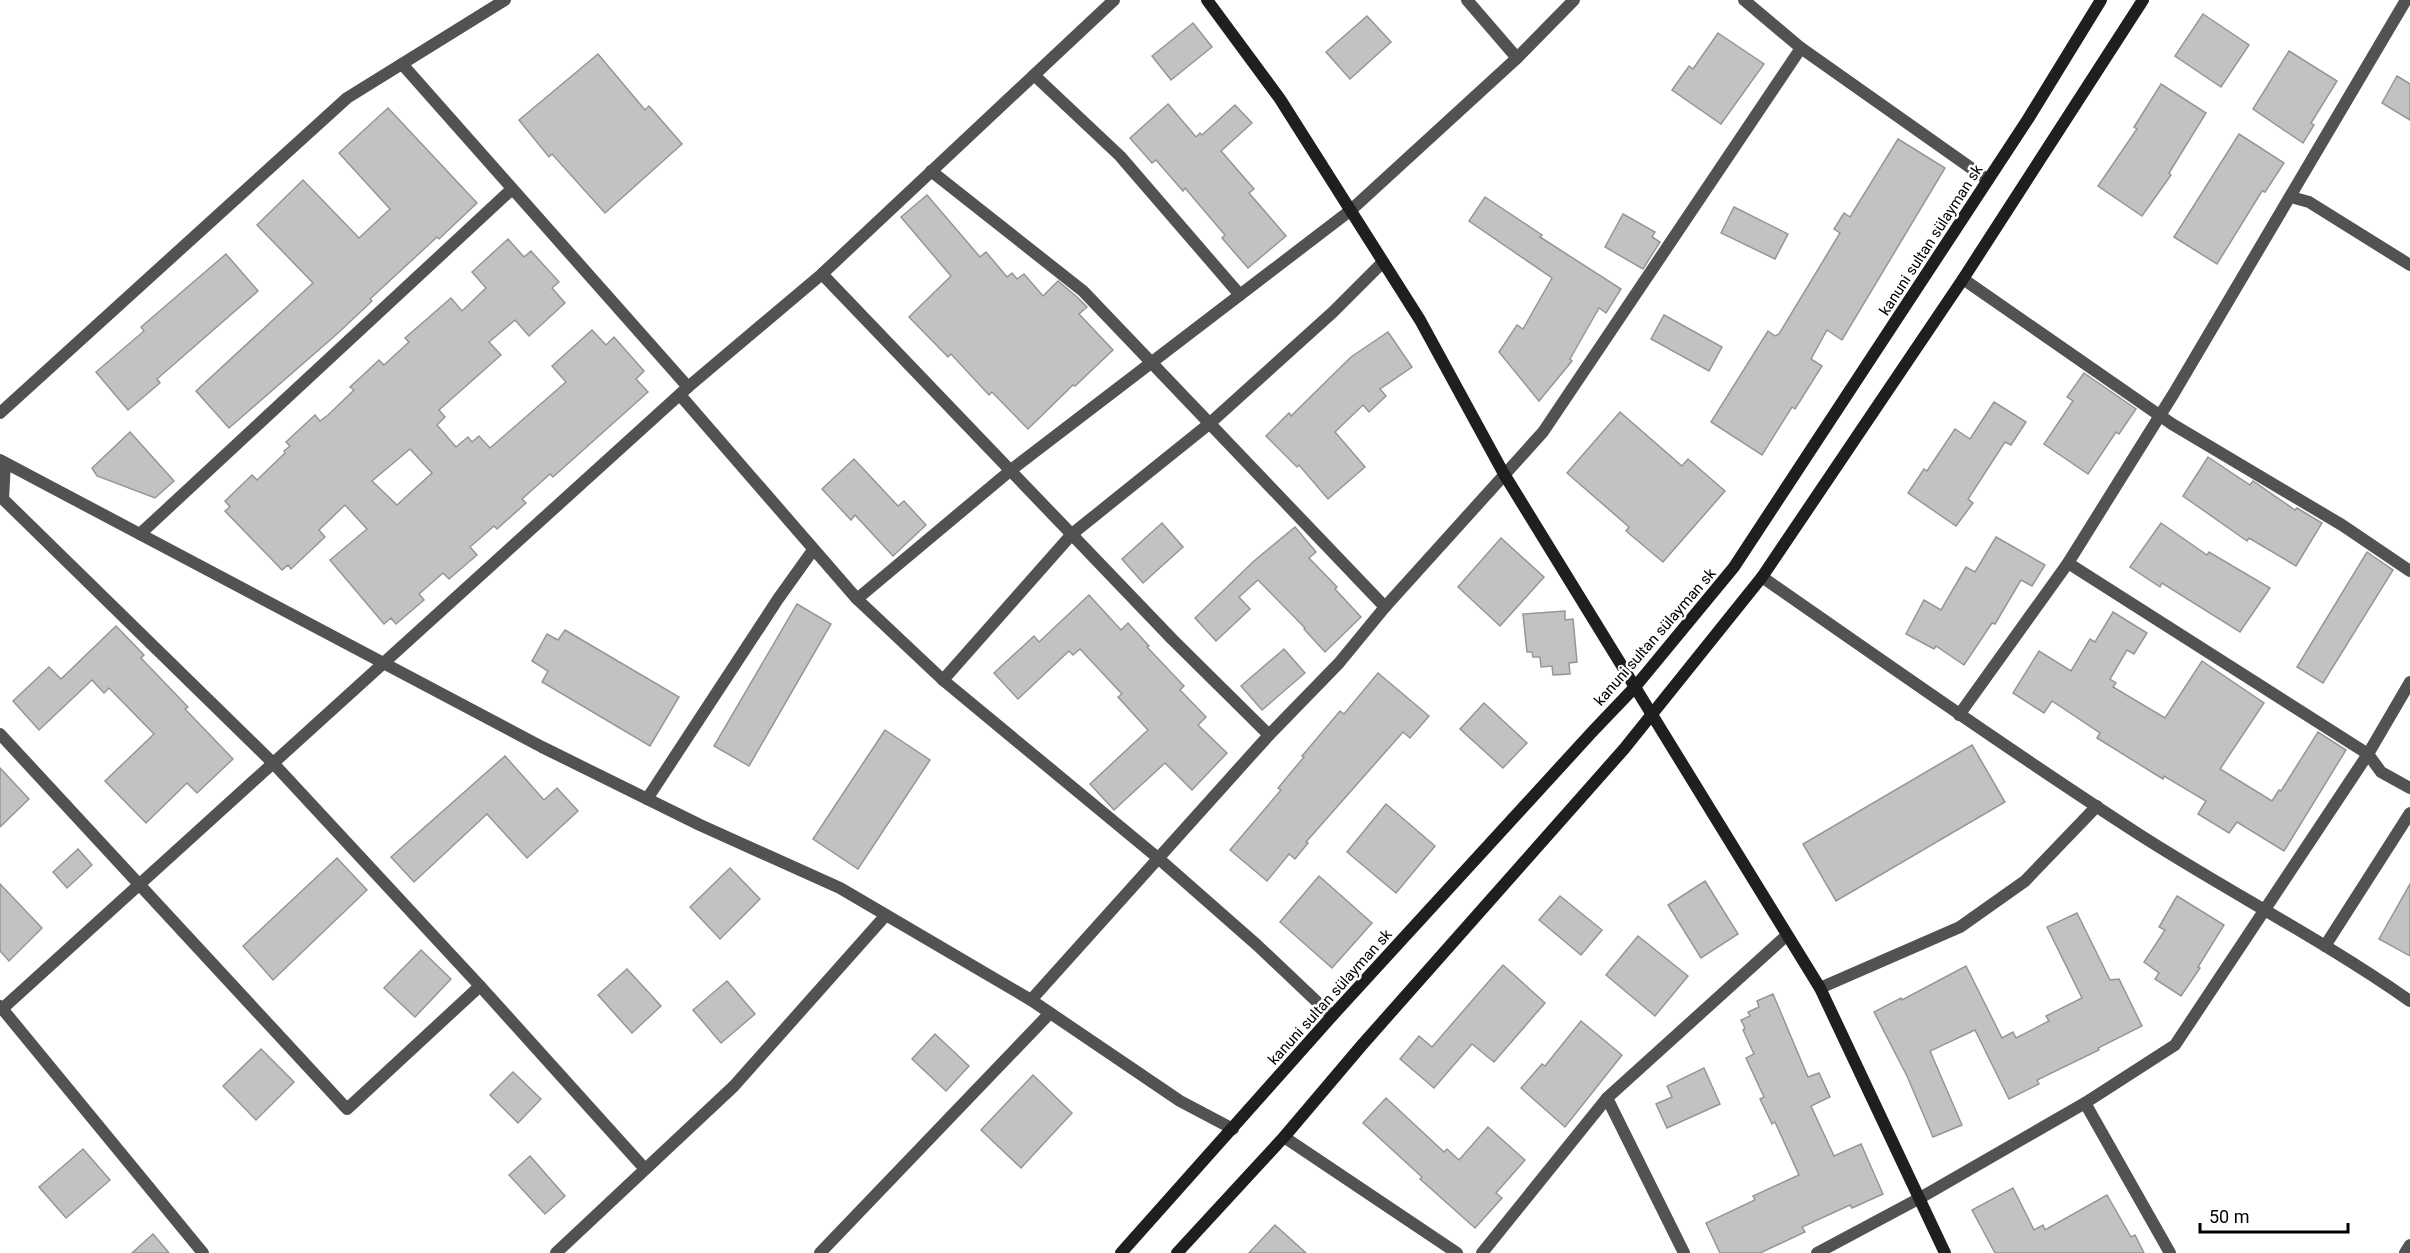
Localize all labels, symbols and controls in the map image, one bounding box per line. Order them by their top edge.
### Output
street label: kanuni sultan sülayman sk [1875,161,1987,319]
street label: kanuni sultan sülayman sk [1590,564,1720,709]
street label: kanuni sultan sülayman sk [1264,925,1396,1068]
scale bar [2200,1196,2348,1234]
text: 50 m [2209,1206,2249,1227]

